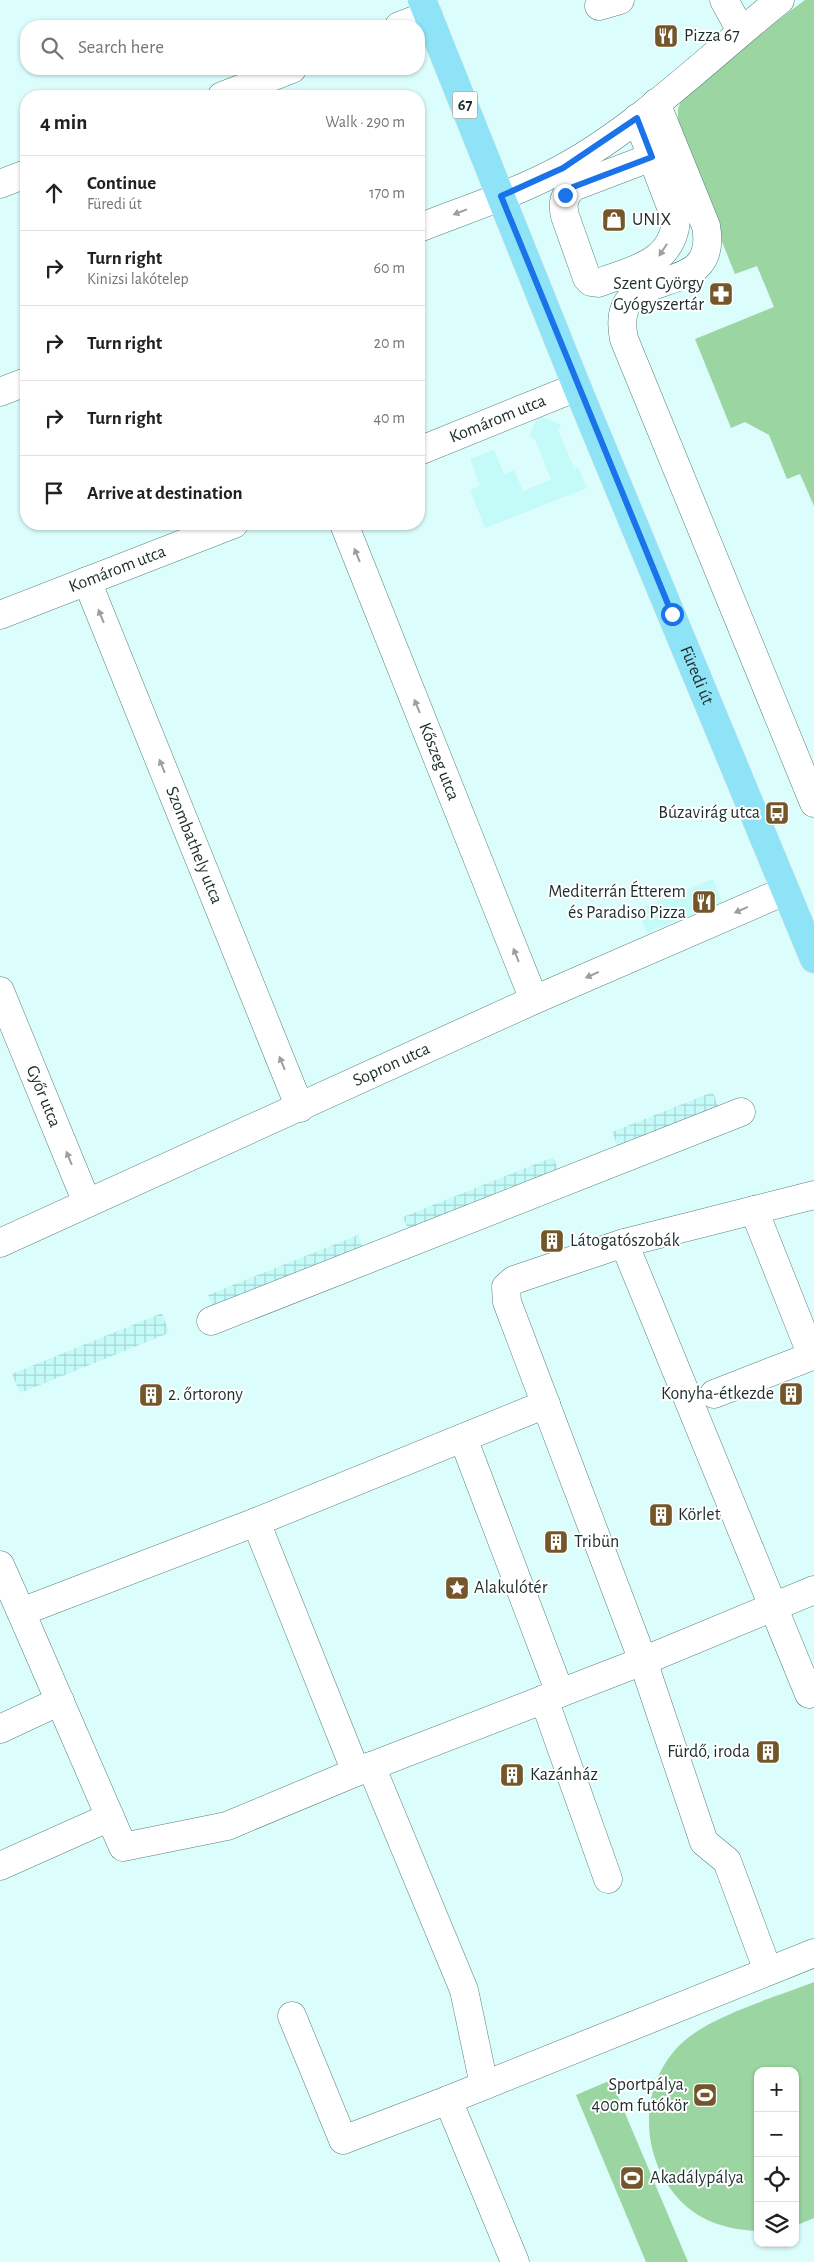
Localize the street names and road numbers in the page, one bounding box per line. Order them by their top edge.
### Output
road number: 67 [452,92,478,118]
street label: Komárom utca [447,392,549,447]
street label: Komárom utca [67,542,168,596]
street label: Füredi út [676,643,717,708]
street label: Kőszeg utca [415,720,462,803]
street label: Szombathely utca [162,784,225,906]
street label: Sopron utca [350,1040,433,1090]
street label: Győr utca [23,1063,64,1130]

